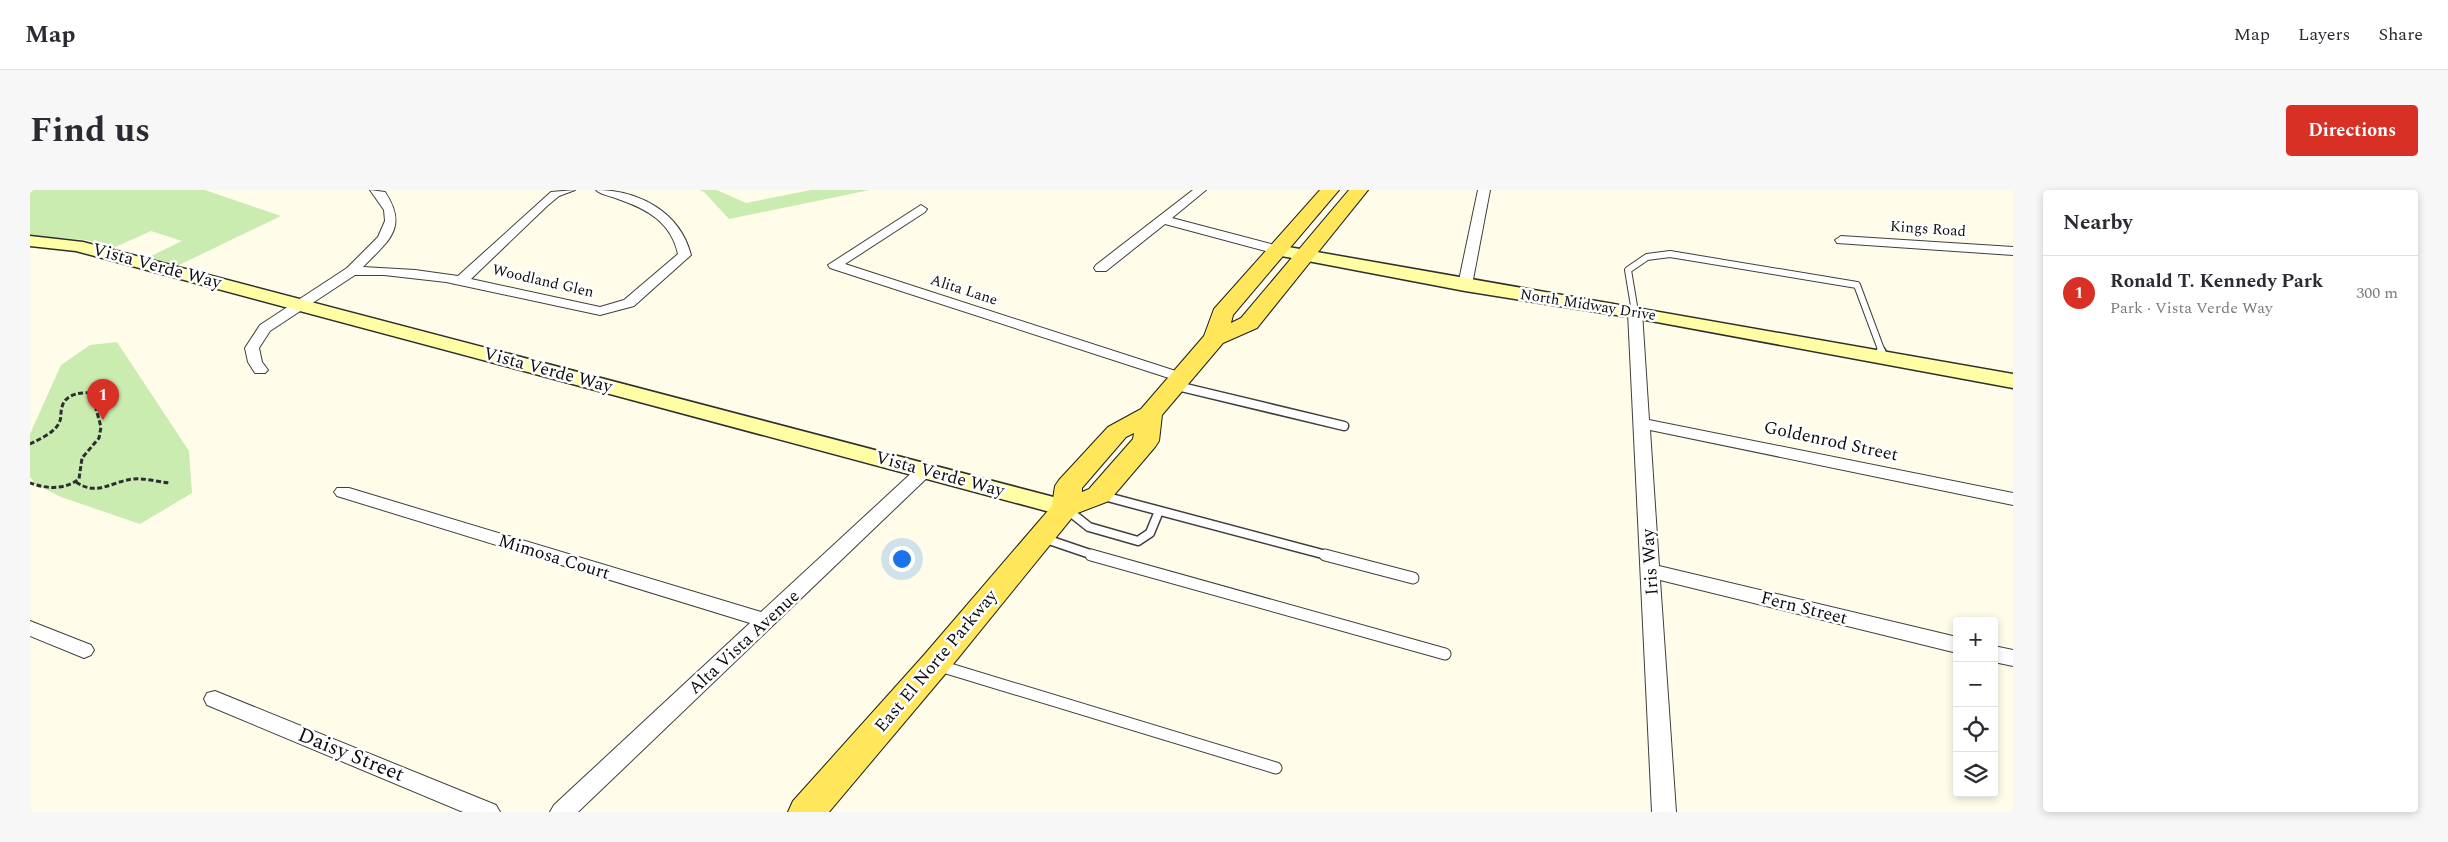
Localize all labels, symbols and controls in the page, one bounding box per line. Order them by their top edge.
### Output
text: Map [25,17,75,53]
text: Map [2234,21,2270,48]
text: Layers [2298,21,2350,48]
text: Share [2378,21,2423,48]
text: Find us [30,104,150,157]
button: Directions [2286,105,2418,156]
text: Nearby [2063,207,2133,239]
street label: Kings Road [1889,215,1967,243]
street label: Vista Verde Way [90,236,226,297]
street label: Woodland Glen [490,258,596,304]
text: Ronald T. Kennedy Park [2110,267,2323,296]
street label: Alita Lane [927,268,1001,312]
text: 1 [2075,281,2083,305]
text: 300 m [2356,281,2398,305]
street label: North Midway Drive [1518,283,1658,327]
text: Park · Vista Verde Way [2110,296,2273,320]
street label: Vista Verde Way [481,340,617,401]
pin: 1 [87,379,119,420]
street label: Goldenrod Street [1761,414,1901,468]
street label: Vista Verde Way [873,444,1009,505]
street label: Iris Way [1634,526,1666,596]
street label: Mimosa Court [495,527,613,587]
your location [889,546,915,572]
street label: Alta Vista Avenue [682,583,806,701]
street label: East El Norte Parkway [868,583,1005,738]
street label: Fern Street [1758,584,1850,632]
map controls [1953,617,1998,797]
button: + [1953,617,1998,662]
button: − [1953,662,1998,707]
button: locate [1953,707,1998,752]
street label: Daisy Street [293,719,409,791]
button: layers [1953,752,1998,797]

